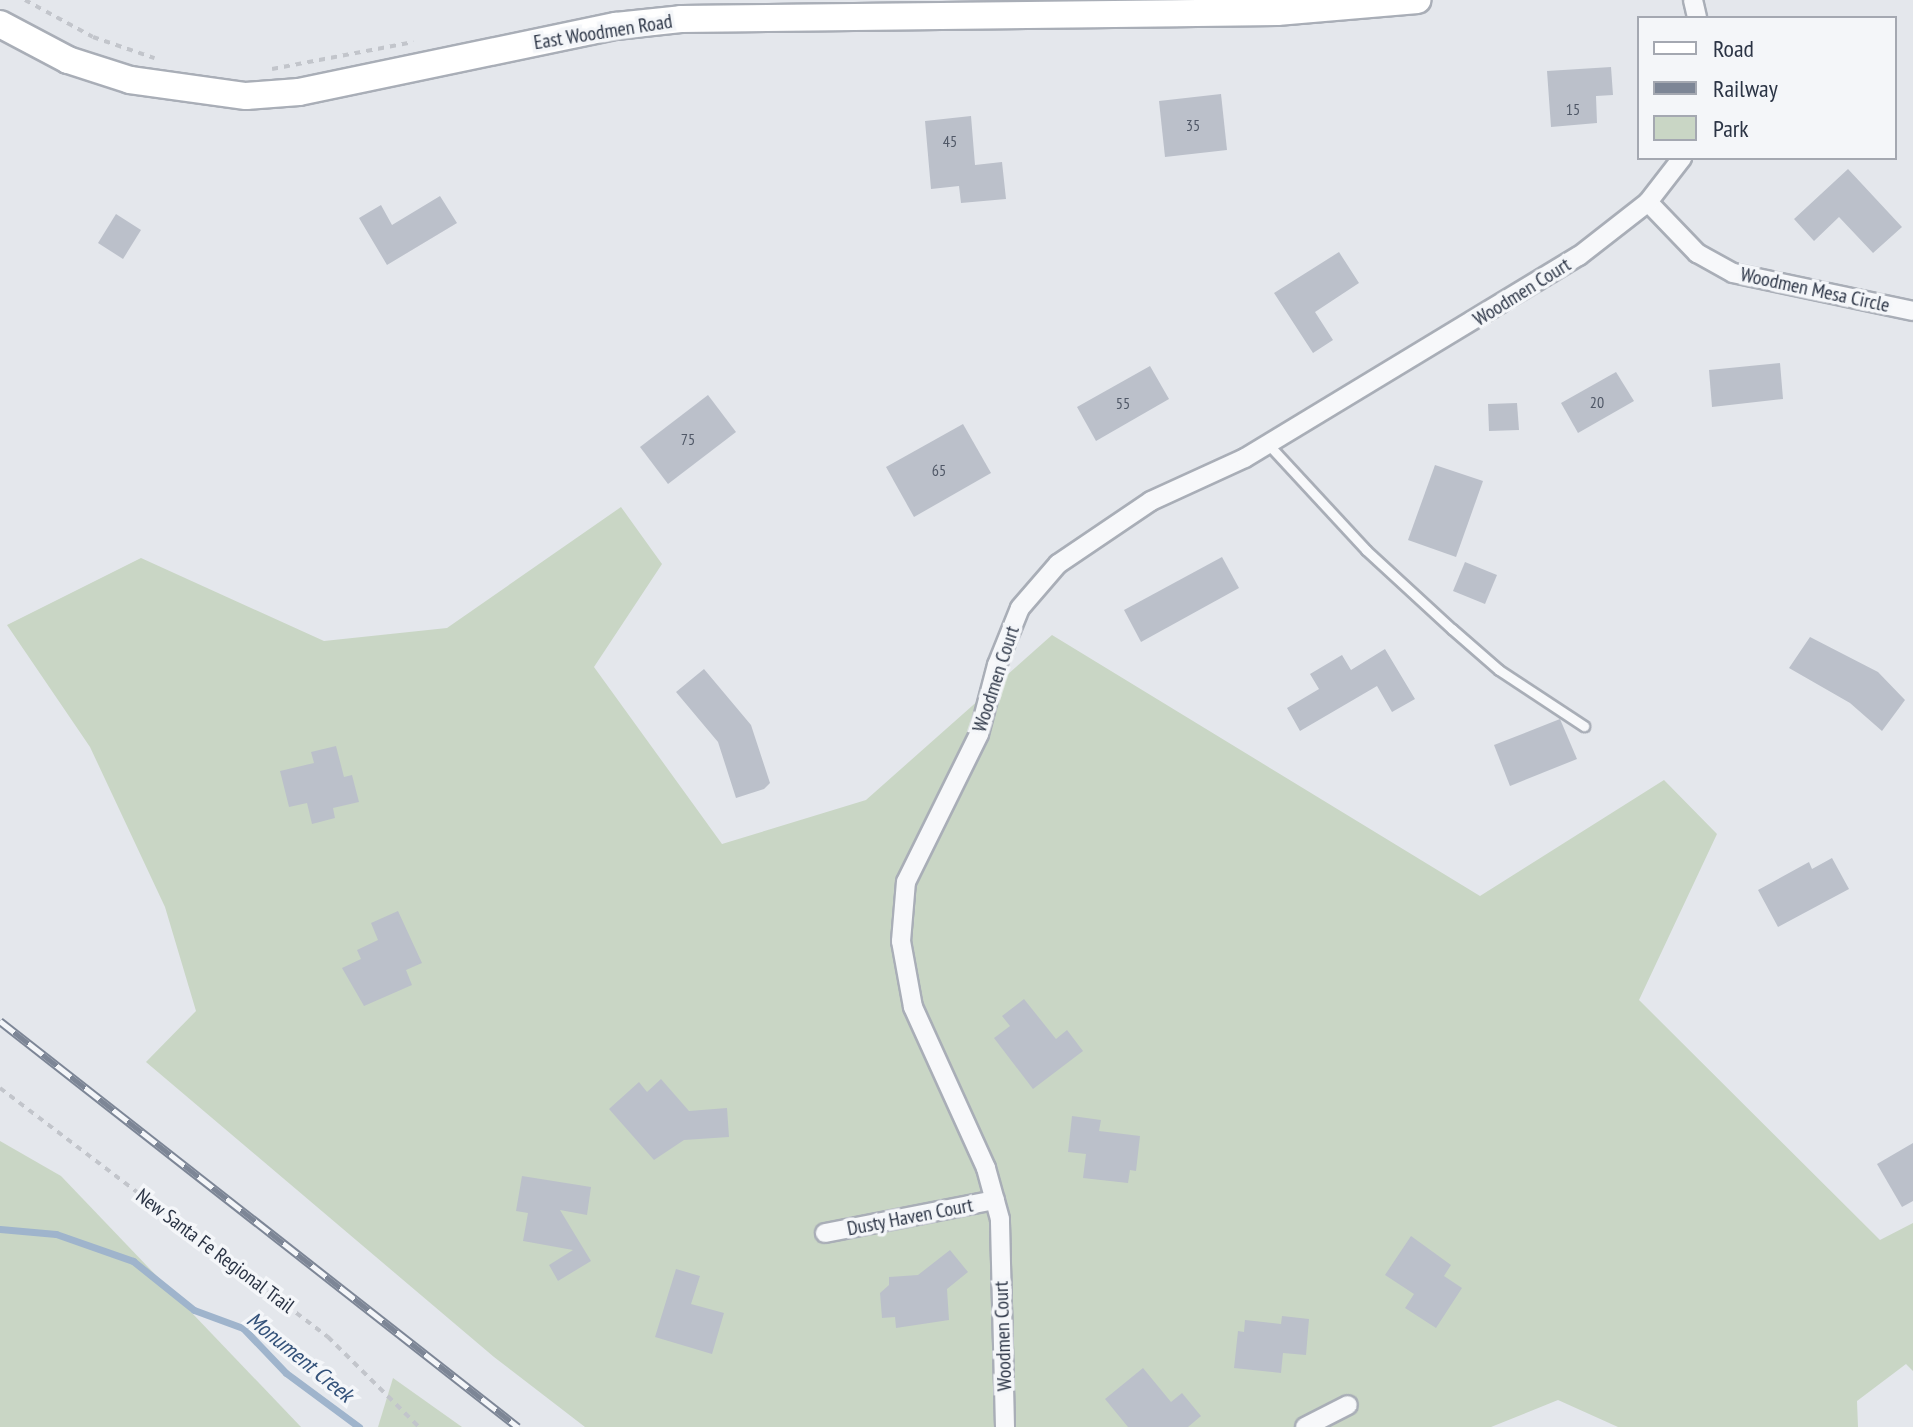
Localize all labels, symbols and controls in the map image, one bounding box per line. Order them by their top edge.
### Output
street label: East Woodmen Road [532,9,674,55]
legend [1637,16,1897,160]
text: Road [1713,33,1754,64]
text: Railway [1713,73,1778,104]
house number: 15 [1566,99,1580,119]
text: Park [1713,113,1749,144]
house number: 35 [1186,115,1200,135]
house number: 45 [943,131,957,151]
street label: Woodmen Court [1469,253,1575,331]
street label: Woodmen Mesa Circle [1738,262,1892,318]
house number: 20 [1590,392,1604,412]
house number: 55 [1116,393,1130,413]
house number: 75 [681,429,695,449]
house number: 65 [932,460,946,480]
street label: Woodmen Court [968,623,1024,735]
street label: New Santa Fe Regional Trail [131,1183,299,1319]
street label: Dusty Haven Court [845,1193,975,1241]
street label: Woodmen Court [989,1280,1017,1392]
water label: Monument Creek [242,1306,358,1408]

